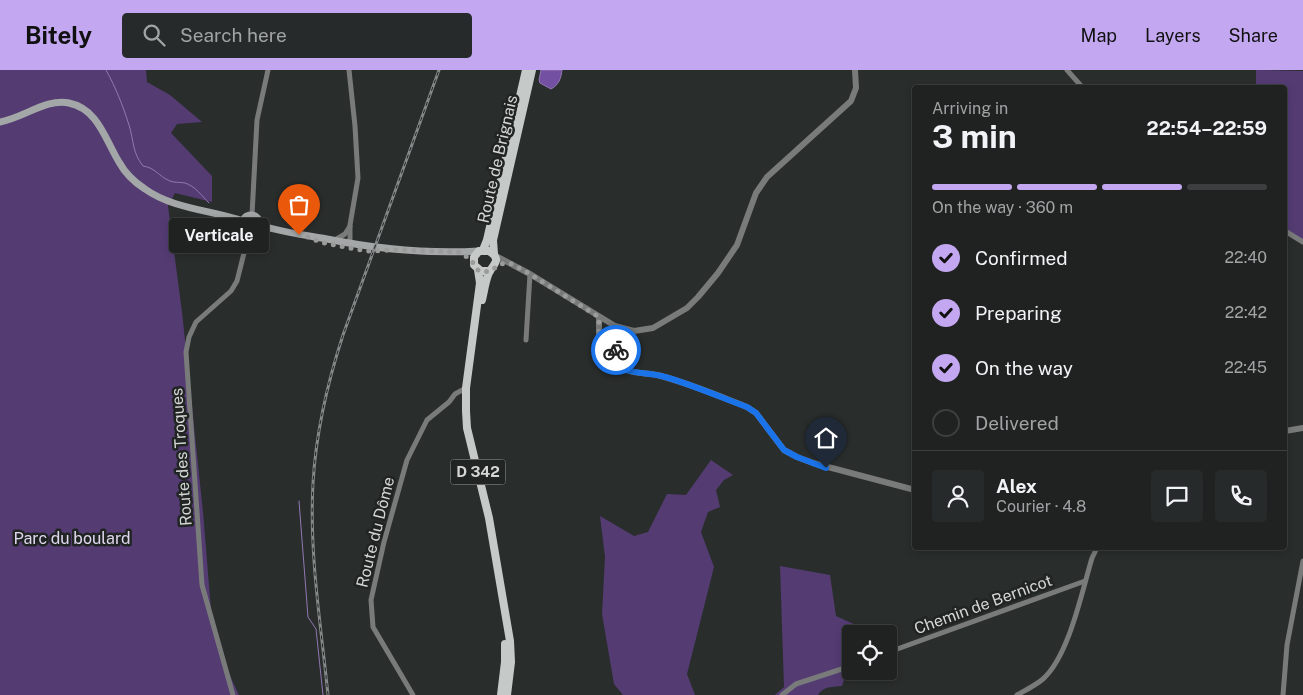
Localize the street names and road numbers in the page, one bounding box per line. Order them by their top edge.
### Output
street label: Route de Brignais [474,93,521,225]
street label: Route des Troques [167,387,196,526]
road number: D 342 [450,460,506,484]
street label: Route du Dôme [353,475,398,589]
street label: Chemin de Bernicot [912,571,1055,638]

